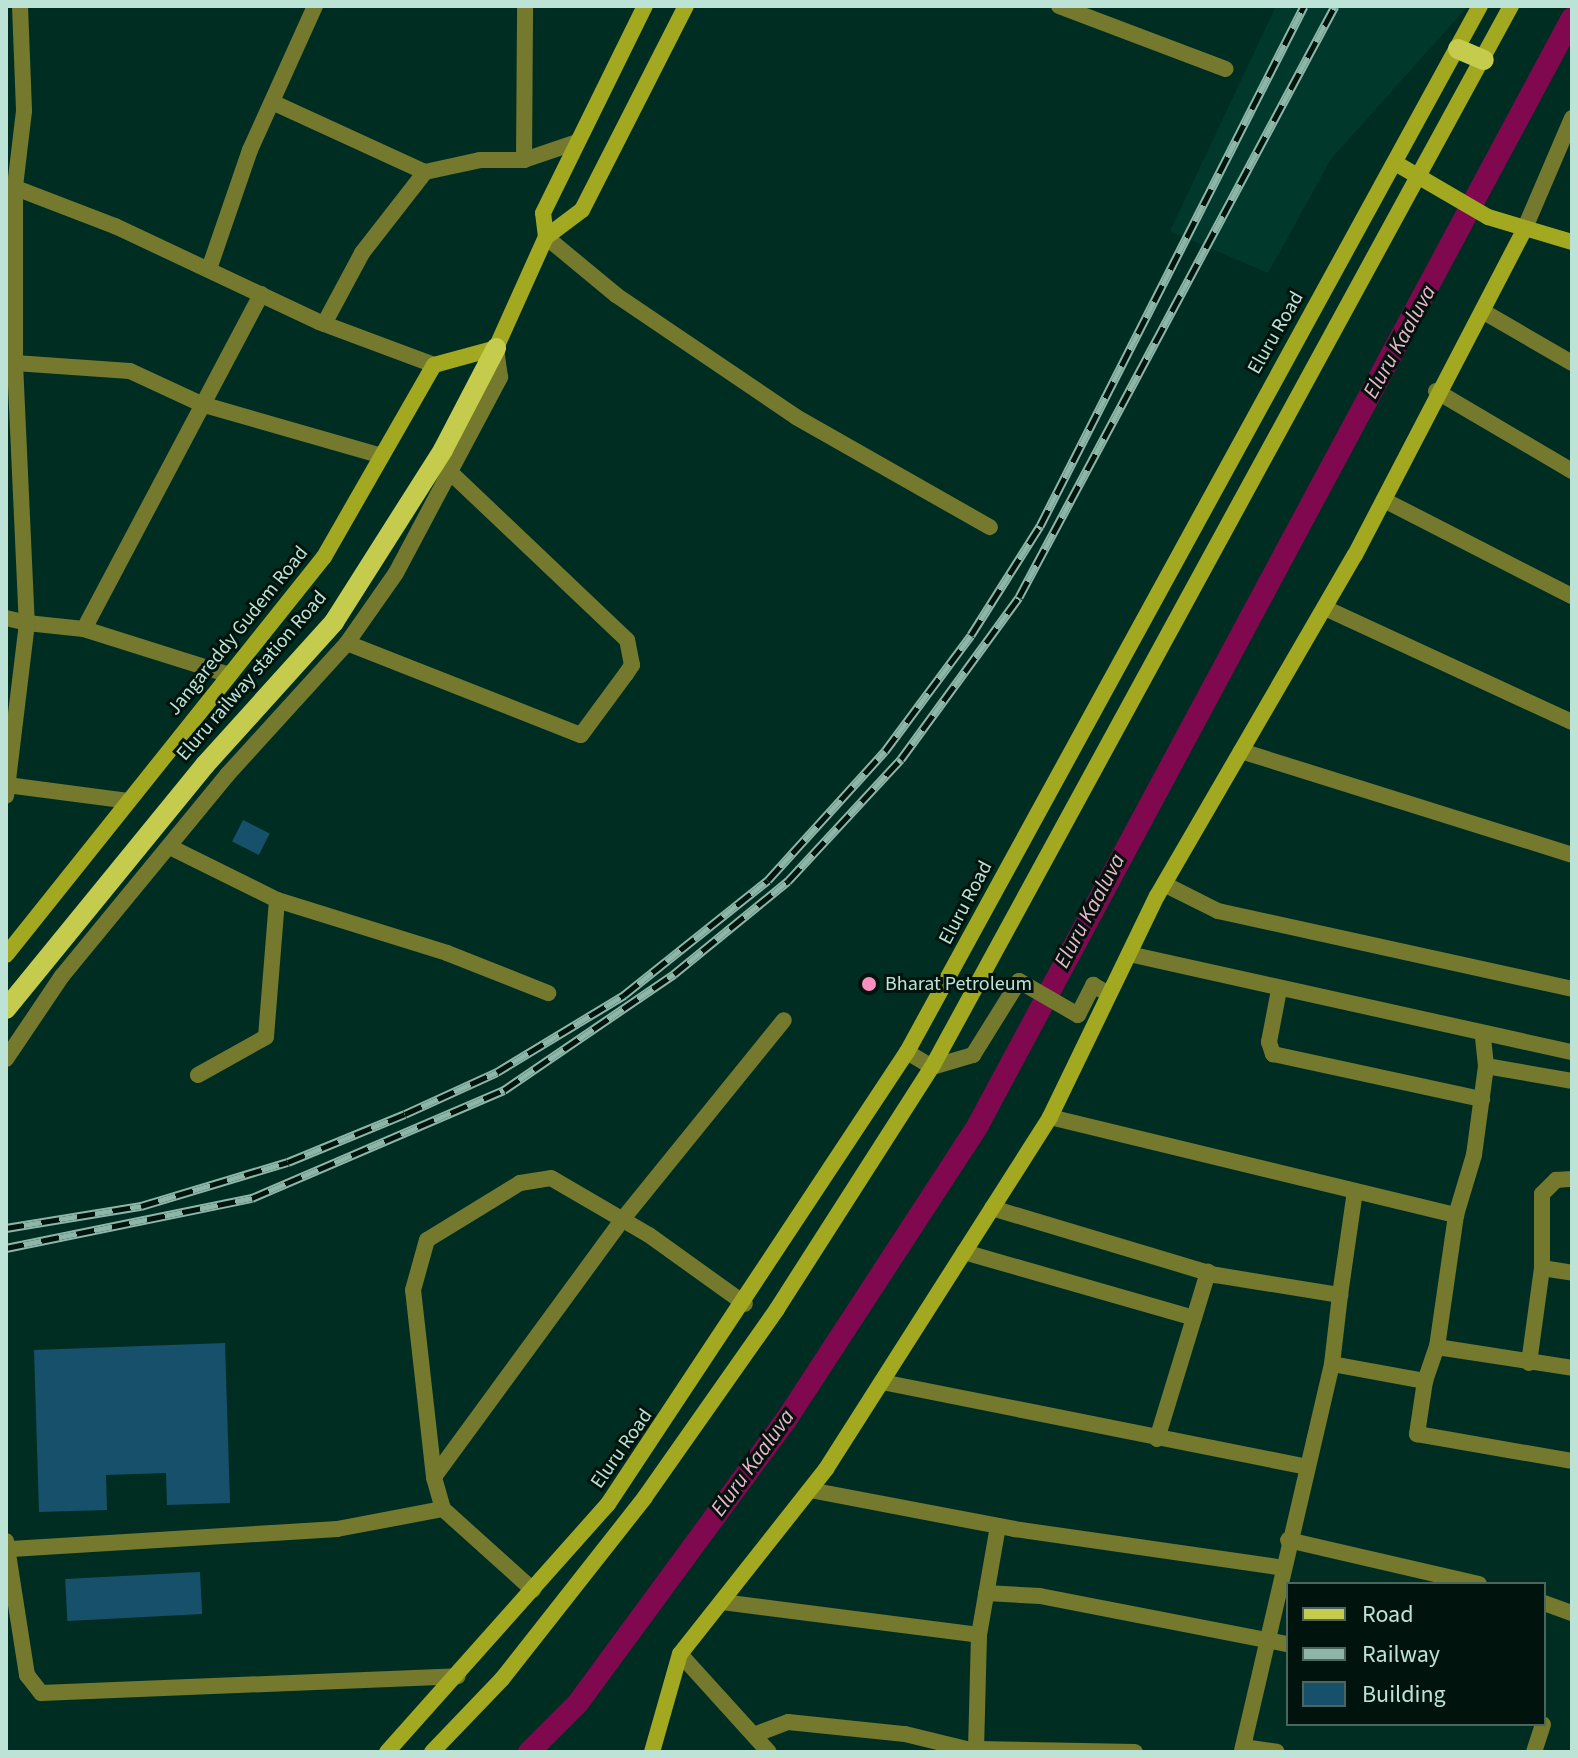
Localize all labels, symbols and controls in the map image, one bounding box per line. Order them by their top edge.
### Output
water label: Eluru Kaaluva [1358,281,1442,403]
street label: Eluru Road [1243,287,1309,379]
street label: Jangareddy Gudem Road [162,542,314,720]
street label: Eluru railway station Road [172,586,332,766]
water label: Eluru Kaaluva [1049,849,1131,973]
street label: Eluru Road [934,857,998,949]
place label: Bharat Petroleum [885,972,1032,996]
marker: Bharat Petroleum [860,975,878,993]
water label: Eluru Kaaluva [705,1404,801,1522]
street label: Eluru Road [586,1405,658,1493]
legend [1286,1582,1546,1726]
text: Road [1362,1597,1414,1632]
text: Railway [1362,1637,1440,1672]
text: Building [1362,1677,1446,1712]

